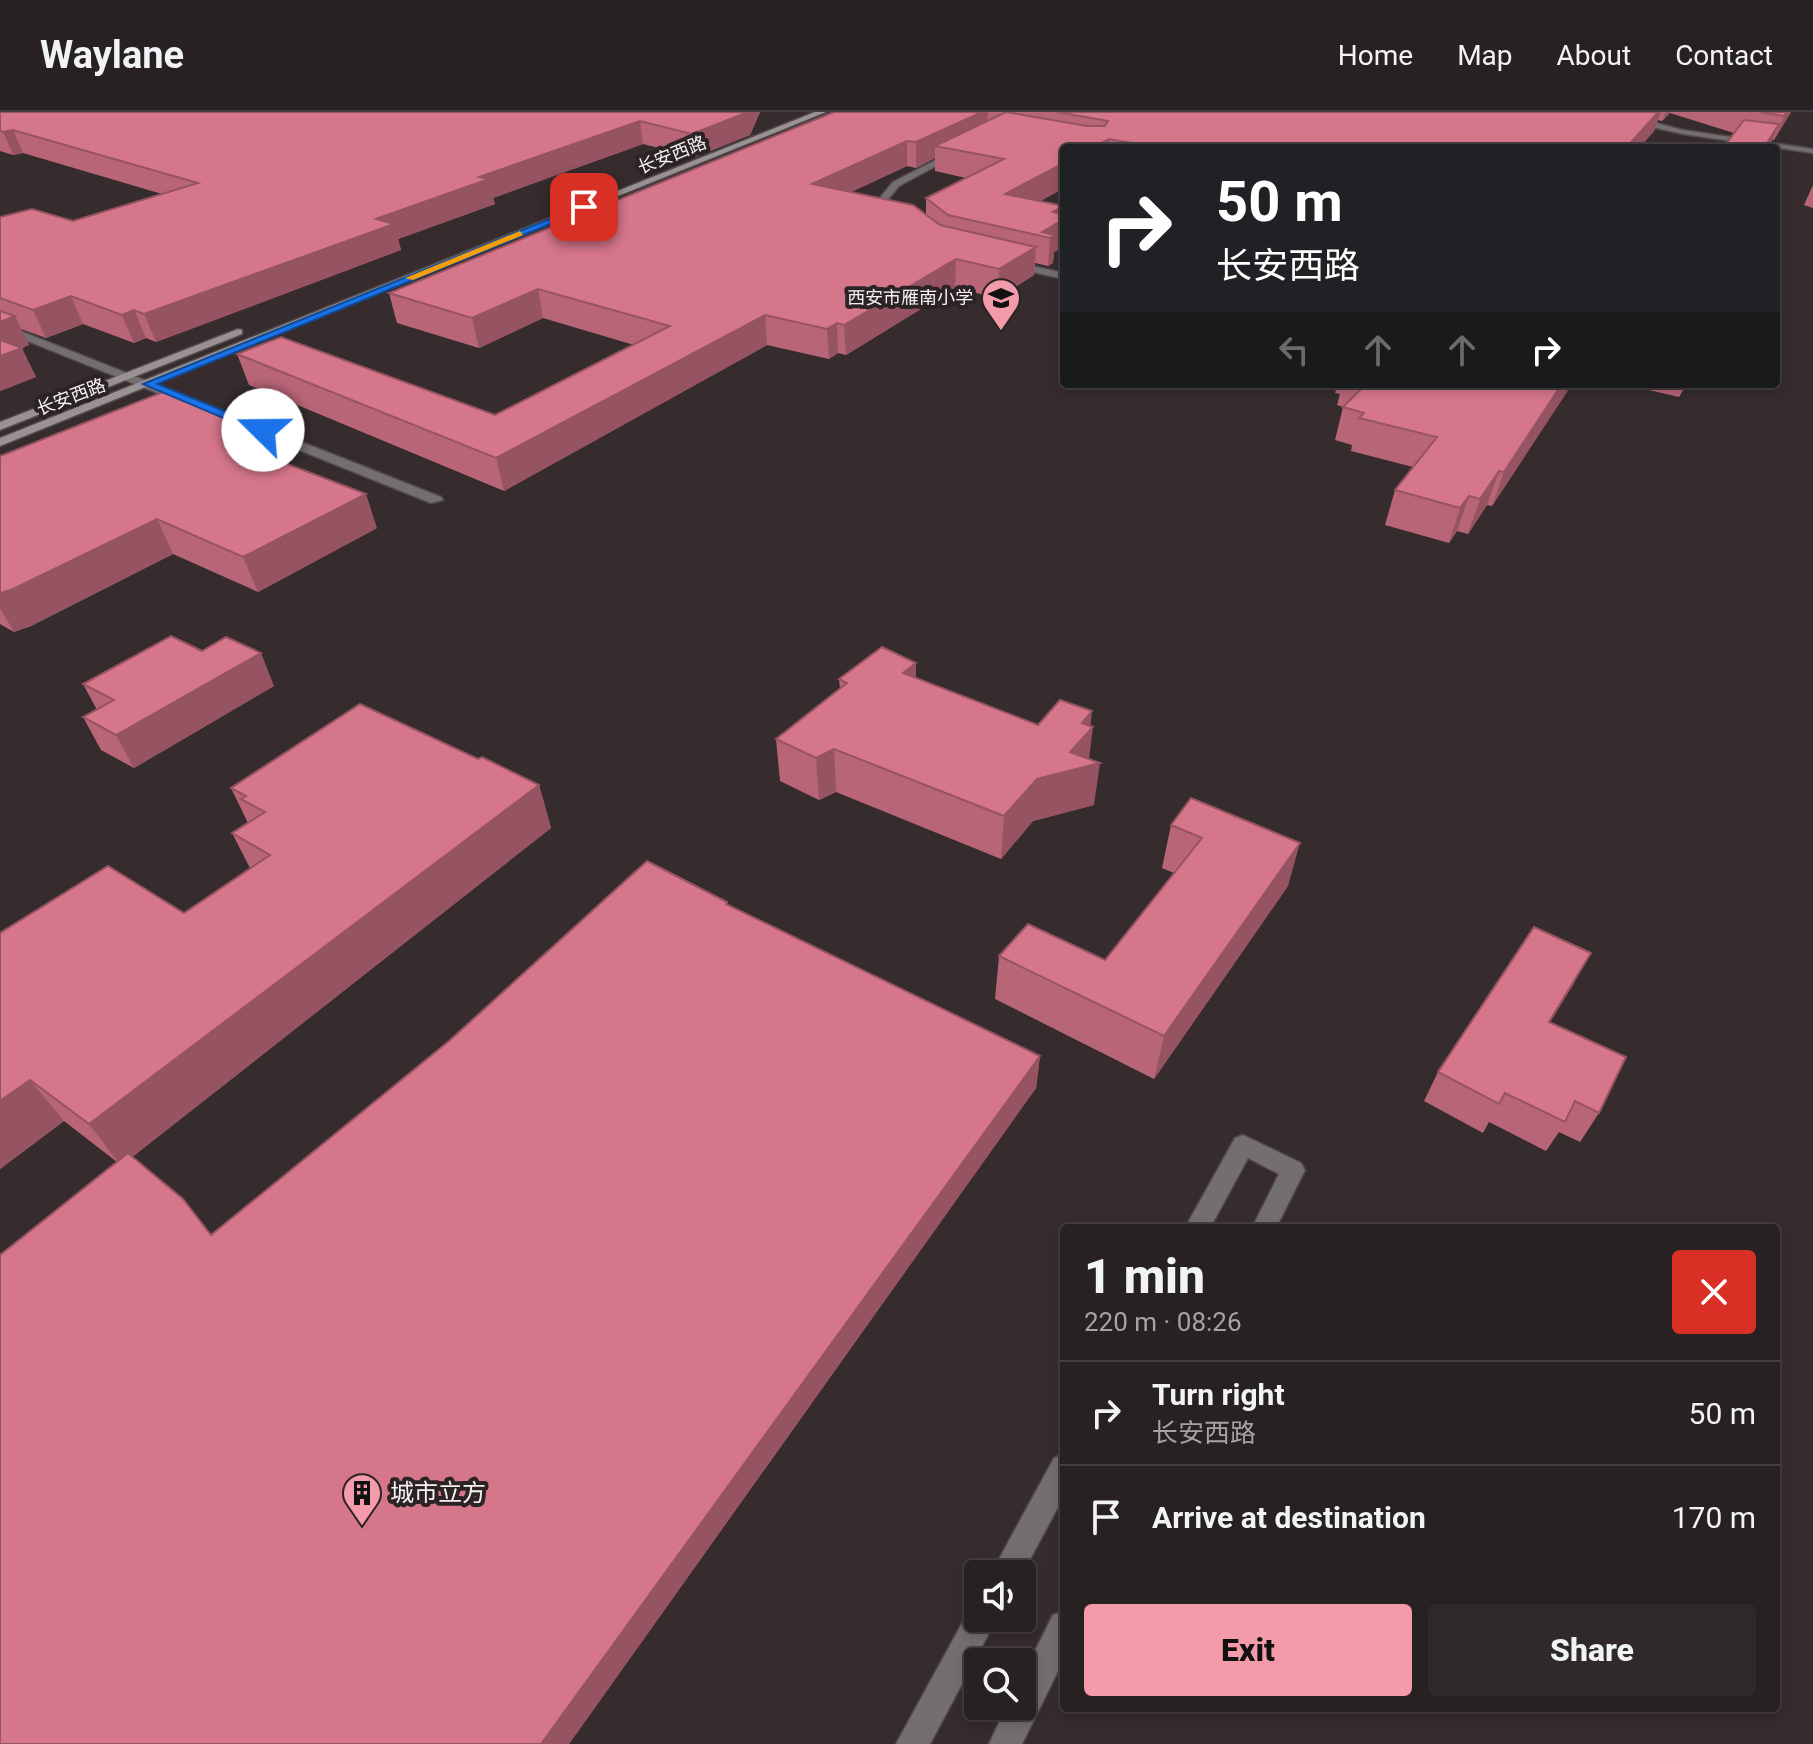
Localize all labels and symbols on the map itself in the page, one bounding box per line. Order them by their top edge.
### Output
street label: 长安西路 [635,131,709,178]
pin [550,173,618,241]
school or university icon: 西安市雁南小学 [980,277,1022,332]
place label: 西安市雁南小学 [847,287,973,308]
street label: 长安西路 [33,374,108,419]
position arrow [221,388,305,472]
building icon: 城市立方 [341,1472,383,1527]
place label: 城市立方 [390,1479,486,1507]

